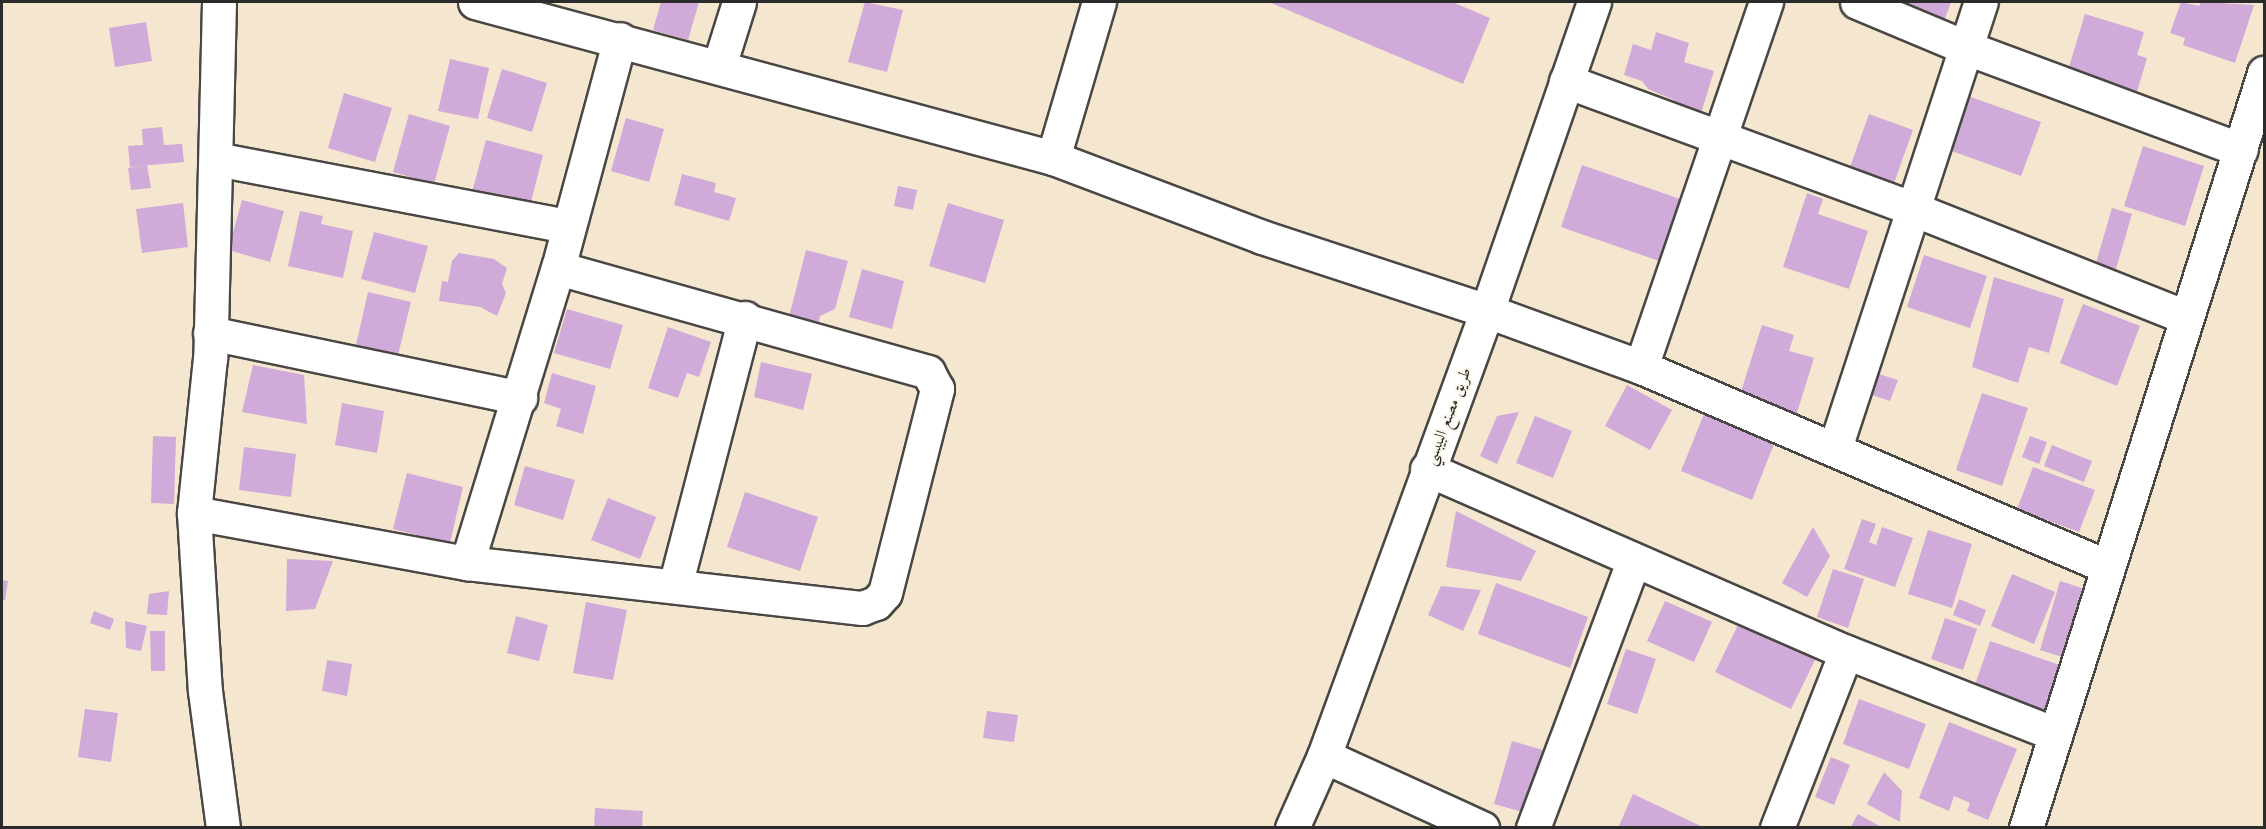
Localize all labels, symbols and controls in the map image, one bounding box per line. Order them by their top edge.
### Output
street label: طريق مصنع البيبسي [1420,364,1474,468]

